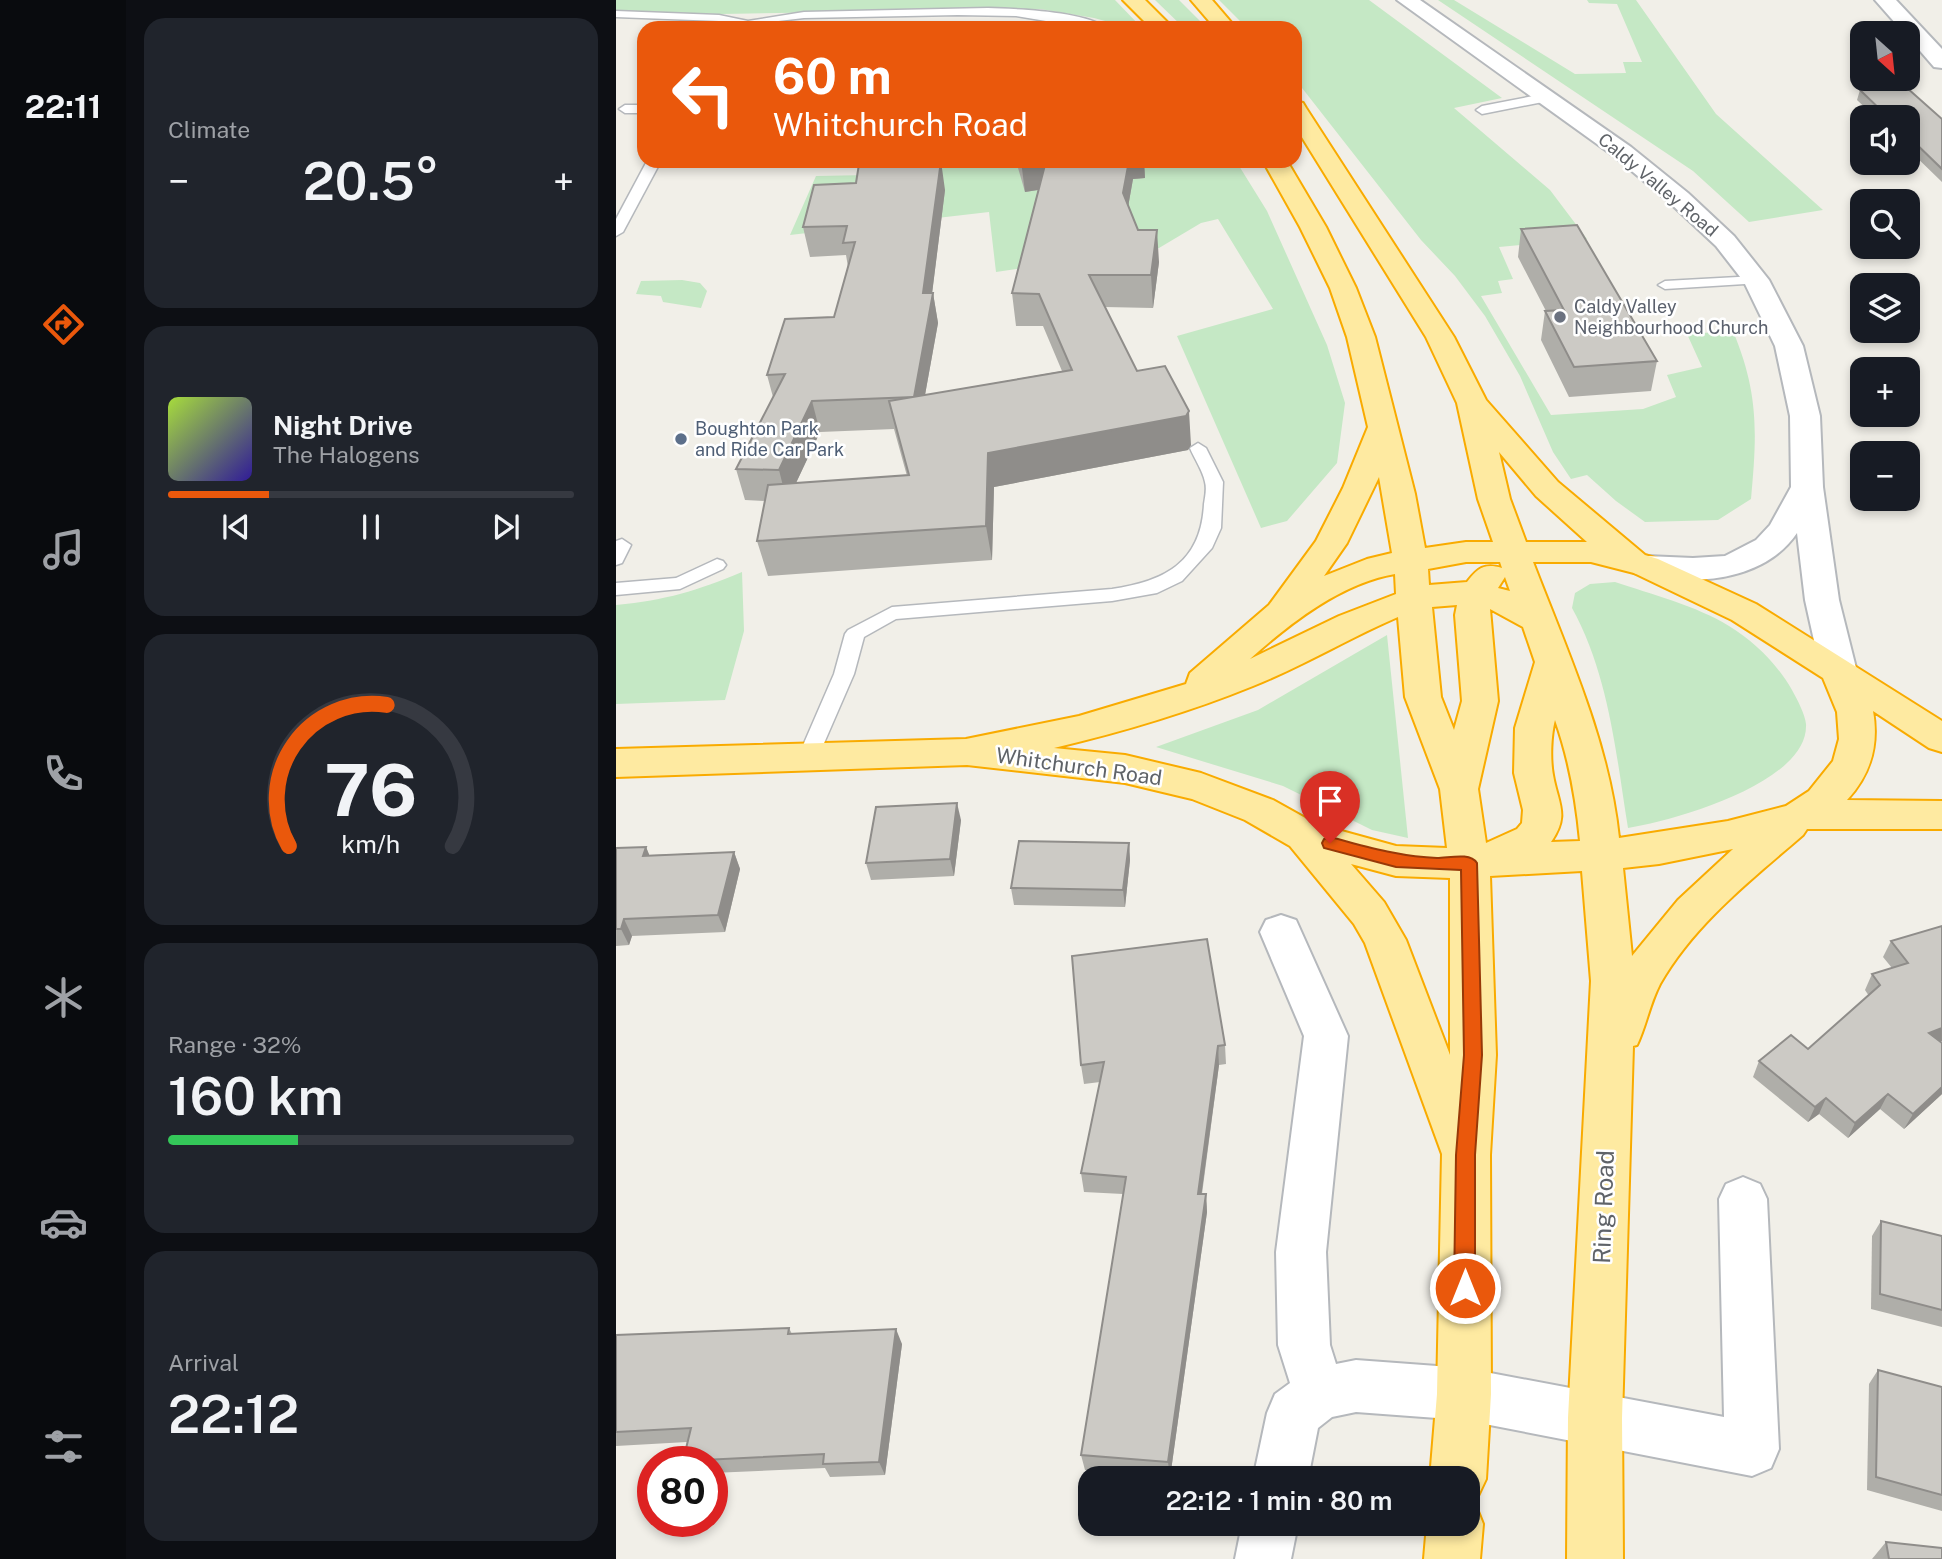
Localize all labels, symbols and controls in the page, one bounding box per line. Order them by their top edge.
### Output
north arrow [1850,21,1920,91]
map controls [1850,21,1920,511]
text: 60 m [773,47,892,105]
icon: left [658,49,749,140]
text: 22:11 [25,88,101,125]
button: sound [1850,105,1920,175]
text: Whitchurch Road [773,106,1028,143]
text: Climate [168,116,250,143]
street label: Caldy Valley Road [1594,128,1722,241]
text: 20.5° [303,151,439,212]
text: − [168,159,189,204]
text: + [553,159,574,204]
button: search [1850,189,1920,259]
button: layers [1850,273,1920,343]
place label: Caldy Valley Neighbourhood Church [1574,296,1768,338]
icon: directions [39,300,88,349]
marker: Caldy Valley Neighbourhood Church [1552,309,1568,325]
button: + [1850,357,1920,427]
text: Night Drive [273,410,413,441]
place label: Boughton Park and Ride Car Park [695,418,844,460]
marker: Boughton Park and Ride Car Park [673,431,689,447]
text: The Halogens [273,441,420,468]
button: − [1850,441,1920,511]
icon: previous [217,508,255,546]
icon: pause [352,508,390,546]
icon: next [487,508,525,546]
icon: music [39,525,88,574]
street label: Whitchurch Road [995,742,1164,791]
text: 76 [325,747,417,832]
icon: phone [39,749,88,798]
pin [1300,771,1360,843]
icon: arrive [1311,782,1349,820]
text: km/h [342,828,400,858]
icon: climate [39,973,88,1022]
text: Range · 32% [168,1031,301,1058]
text: 160 km [168,1066,343,1127]
street label: Ring Road [1587,1150,1619,1264]
icon: car [39,1198,88,1247]
position arrow [1428,1251,1502,1325]
text: Arrival [168,1349,239,1376]
text: 22:12 [168,1384,299,1445]
icon: filters [39,1422,88,1471]
speed limit sign: 80 [637,1446,728,1537]
text: 22:12 · 1 min · 80 m [1166,1485,1392,1516]

